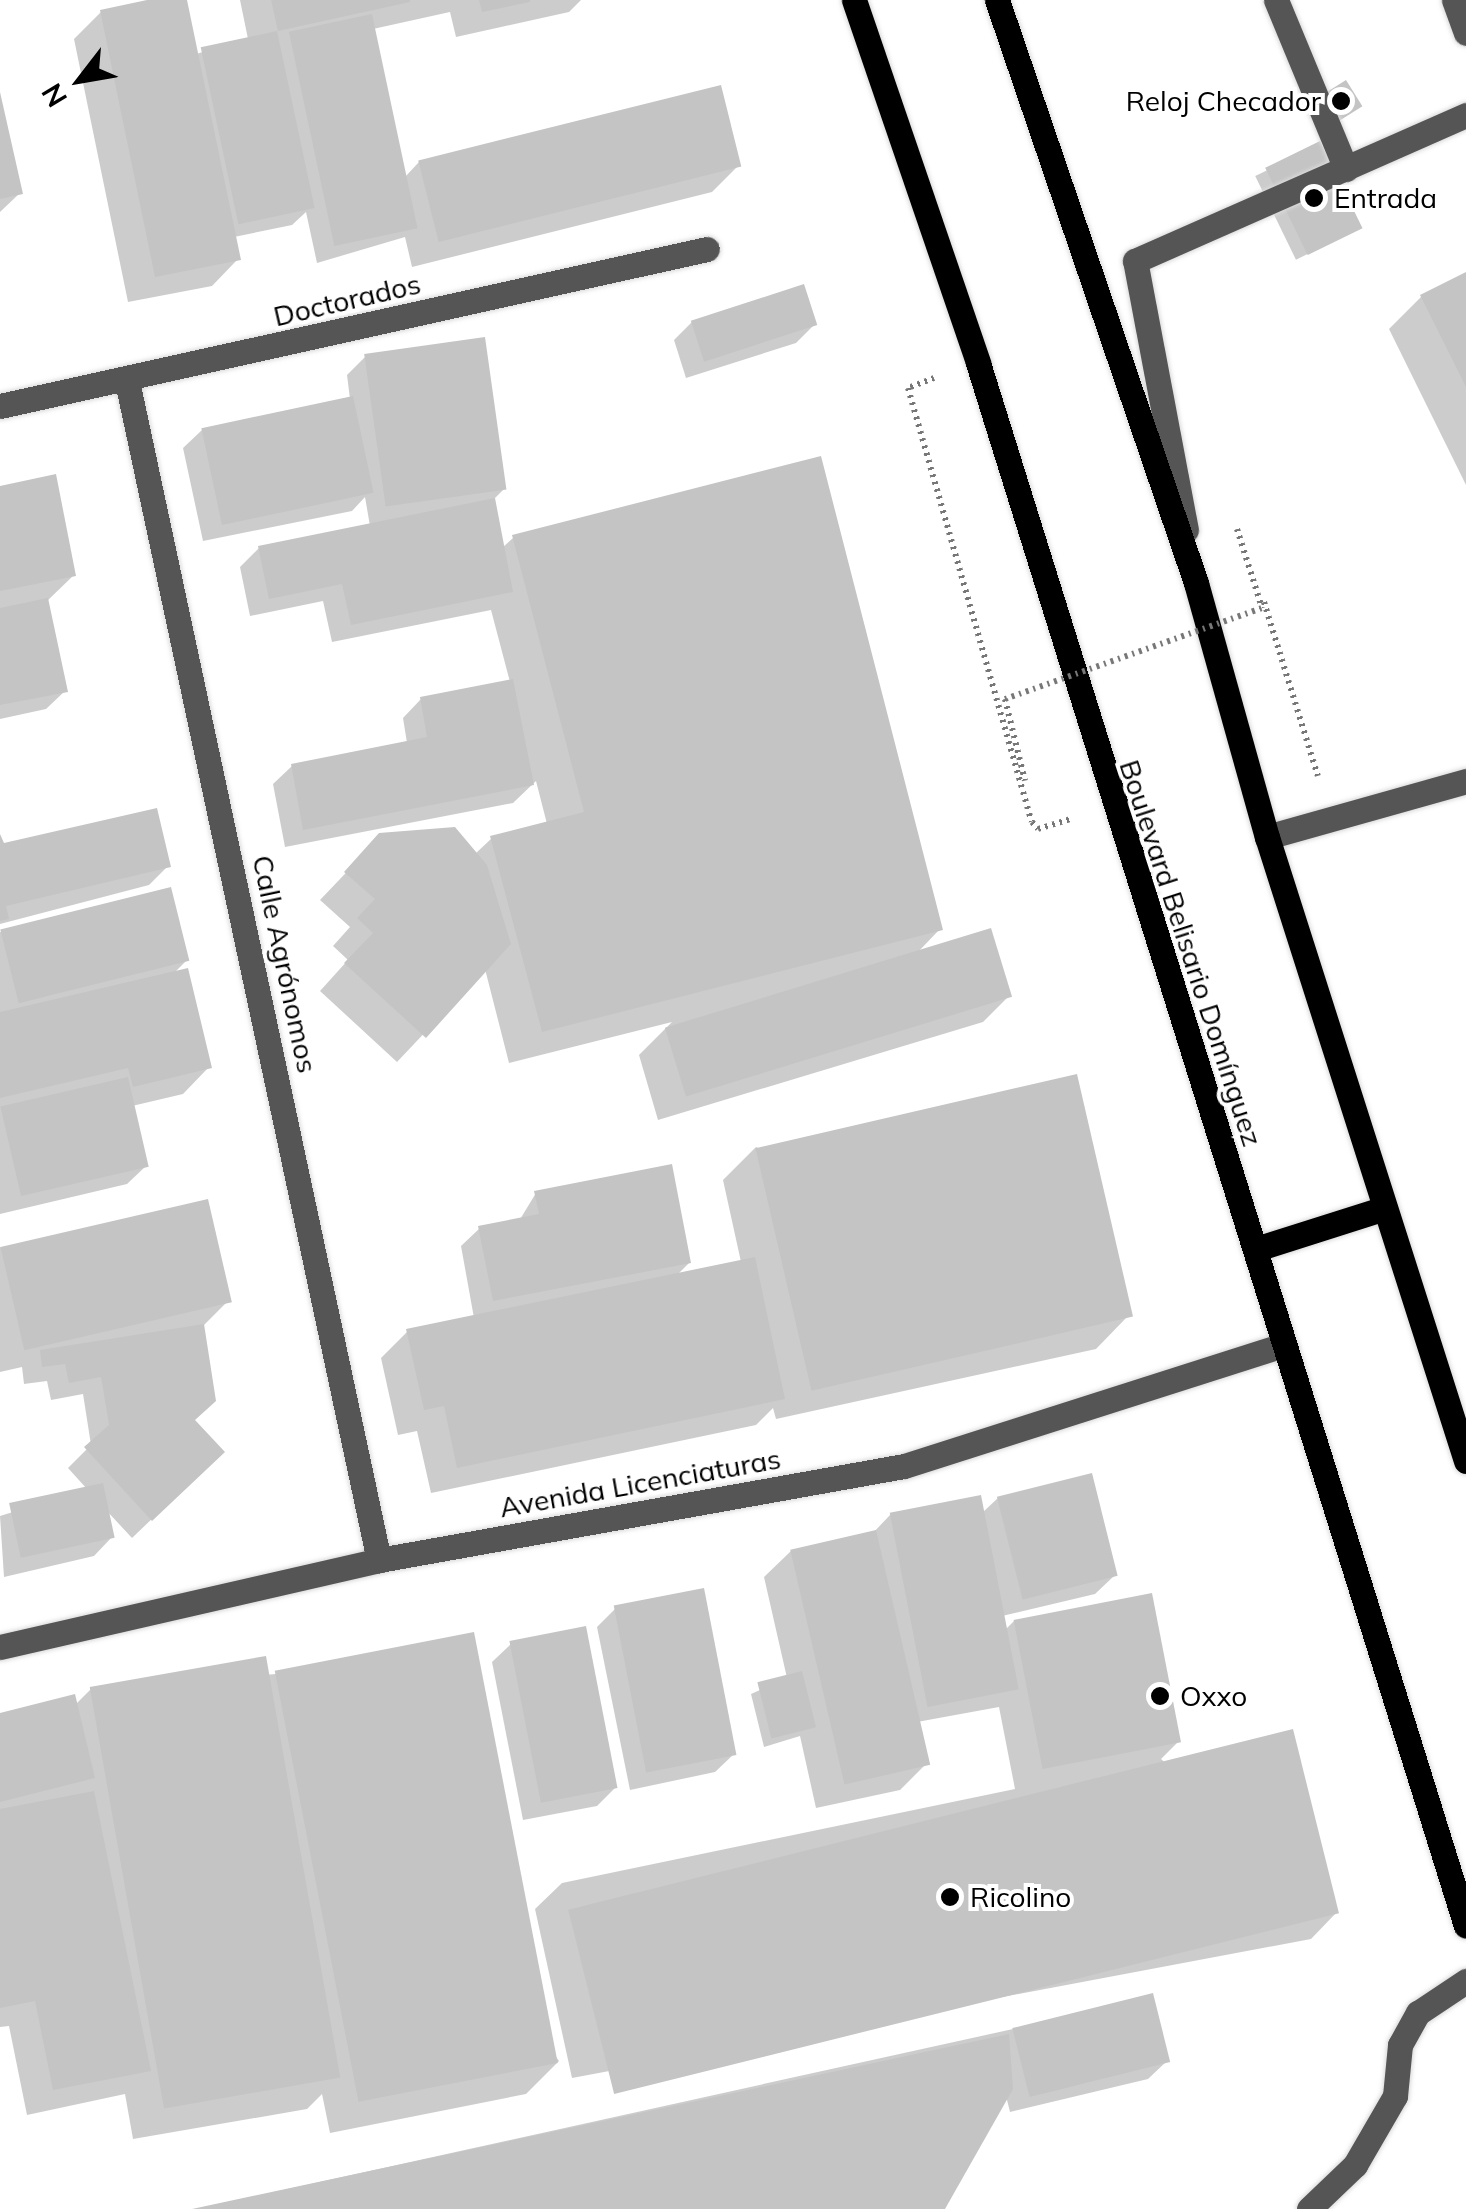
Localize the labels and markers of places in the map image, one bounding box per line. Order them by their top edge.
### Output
place label: Reloj Checador [1126,84,1321,118]
marker: Reloj Checador [1330,90,1352,112]
place label: Entrada [1334,181,1437,215]
marker: Entrada [1303,187,1325,209]
place label: Oxxo [1180,1679,1247,1713]
marker: Oxxo [1149,1685,1171,1707]
place label: Ricolino [970,1880,1071,1914]
marker: Ricolino [939,1886,961,1908]

